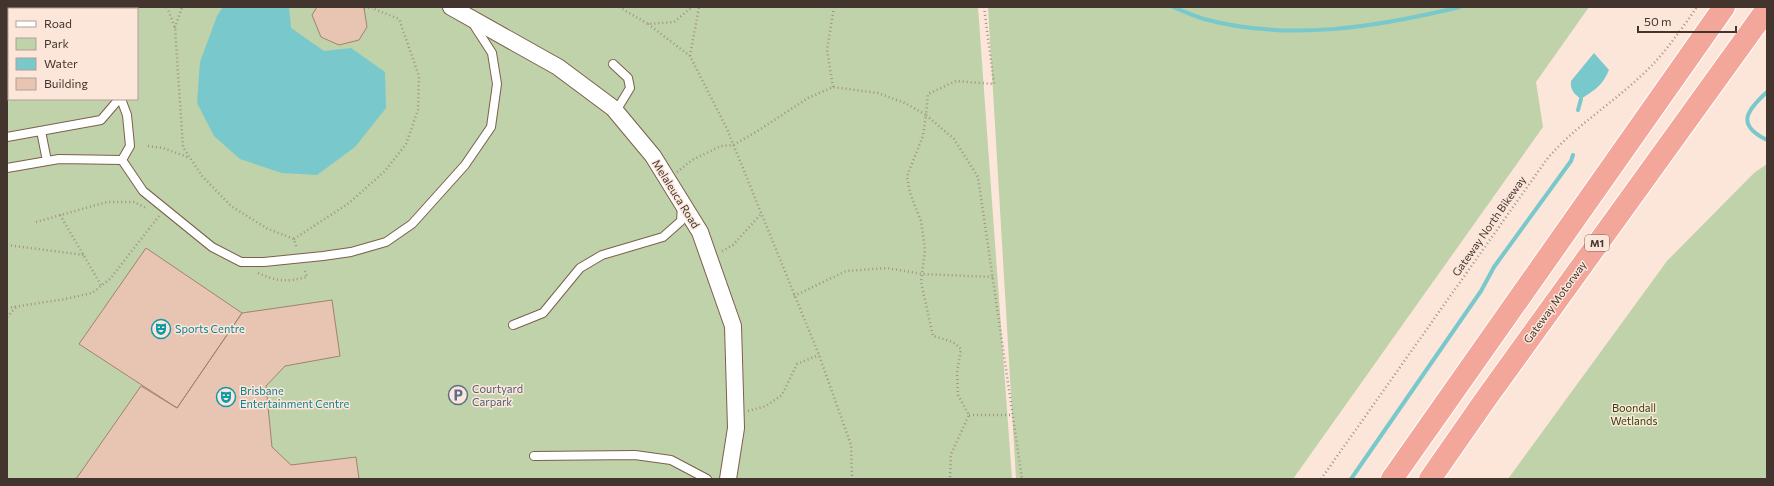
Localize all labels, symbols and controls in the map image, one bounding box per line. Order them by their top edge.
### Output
legend [8,8,138,100]
scale bar [1638,8,1736,34]
text: 50 m [1644,14,1672,28]
text: Road [44,16,72,30]
text: Park [44,36,70,50]
text: Water [44,56,78,70]
text: Building [44,76,88,90]
street label: Melaleuca Road [650,157,703,231]
street label: Gateway North Bikeway [1449,173,1528,278]
road number: M1 [1585,235,1609,251]
street label: Gateway Motorway [1520,258,1589,345]
theatre icon: Sports Centre [150,318,172,340]
place label: Sports Centre [175,322,245,335]
place label: Courtyard Carpark [472,382,523,408]
place label: Brisbane Entertainment Centre [240,384,350,410]
parking icon: Courtyard Carpark [447,384,469,406]
theatre icon: Brisbane Entertainment Centre [215,386,237,408]
park label: Boondall Wetlands [1611,401,1657,427]

